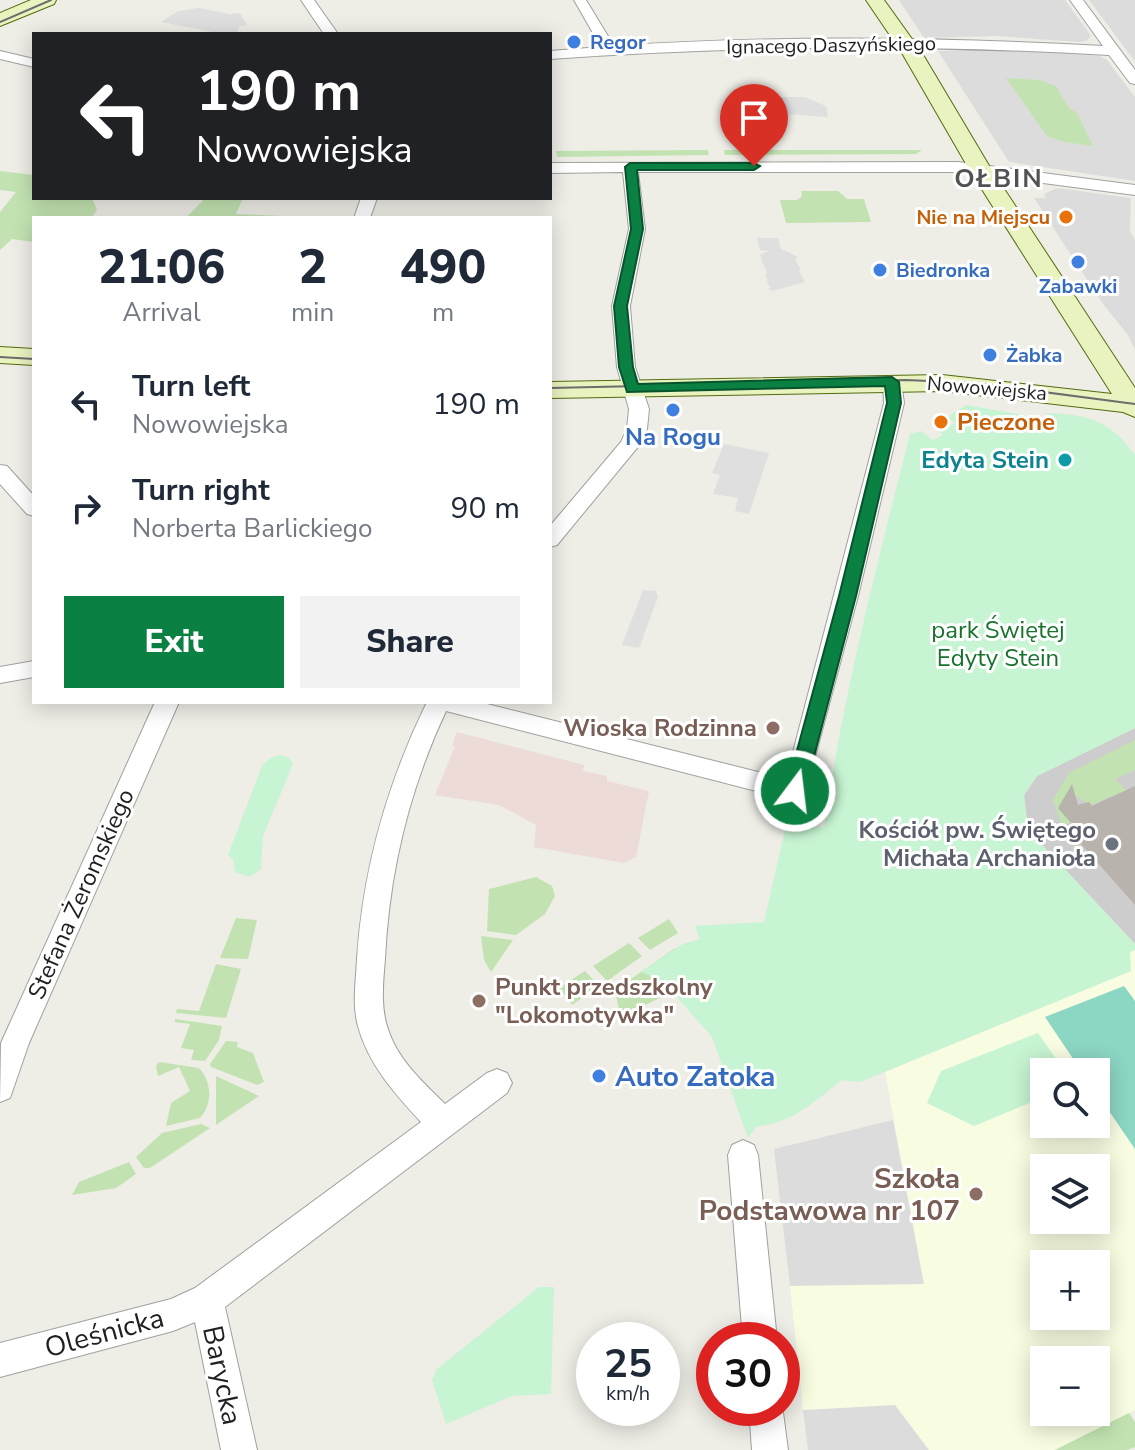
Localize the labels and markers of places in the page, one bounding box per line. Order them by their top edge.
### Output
place label: Regor [590,29,646,56]
marker: Regor [565,33,583,51]
pin [720,84,788,166]
place label: Nie na Miejscu [916,204,1050,231]
marker: Nie na Miejscu [1057,208,1075,226]
marker: Zabawki [1069,253,1087,271]
place label: Biedronka [896,257,990,284]
marker: Biedronka [871,261,889,279]
place label: Zabawki [1039,273,1117,300]
place label: Żabka [1006,342,1062,369]
marker: Żabka [981,346,999,364]
marker: Na Rogu [664,401,682,419]
place label: Pieczone [957,406,1055,438]
marker: Pieczone [932,413,950,431]
place label: Na Rogu [625,421,721,453]
place label: Edyta Stein [921,444,1049,476]
marker: Edyta Stein [1056,451,1074,469]
place label: Wioska Rodzinna [563,712,757,744]
marker: Wioska Rodzinna [764,719,782,737]
place label: Kościół pw. Świętego Michała Archanioła [859,814,1096,874]
marker: Kościół pw. Świętego Michała Archanioła [1103,835,1121,853]
place label: Punkt przedszkolny "Lokomotywka" [495,971,713,1031]
marker: Punkt przedszkolny "Lokomotywka" [470,992,488,1010]
place label: Auto Zatoka [615,1058,775,1096]
marker: Auto Zatoka [590,1067,608,1085]
place label: Szkoła Podstawowa nr 107 [699,1160,960,1230]
marker: Szkoła Podstawowa nr 107 [967,1185,985,1203]

